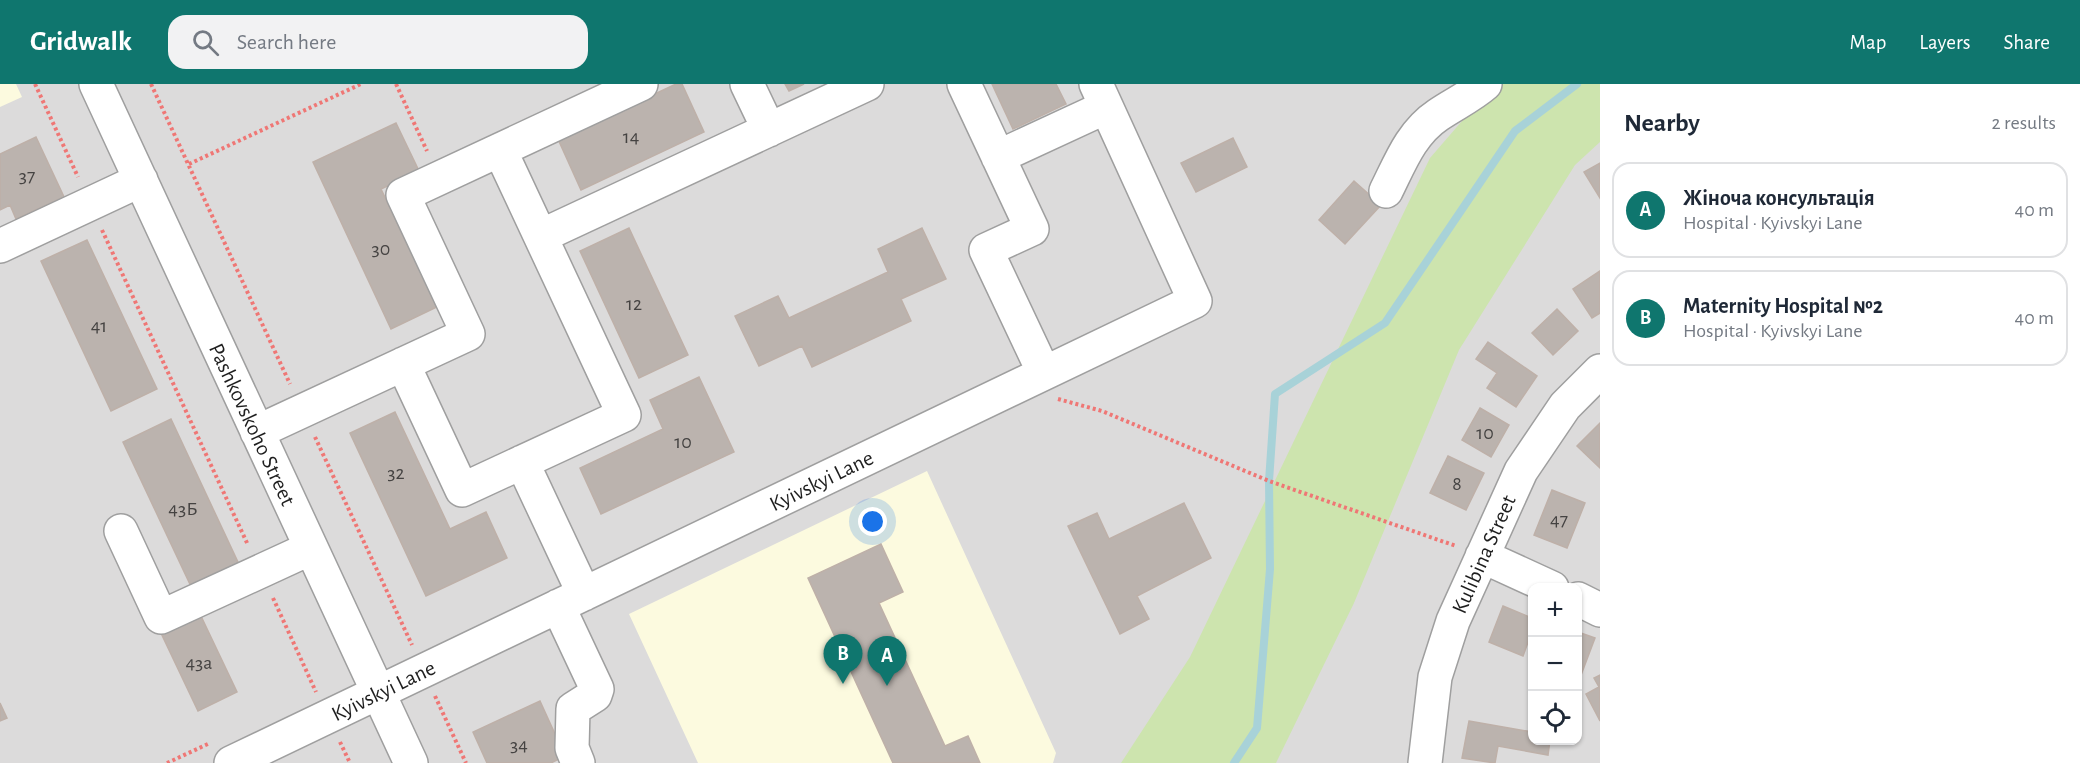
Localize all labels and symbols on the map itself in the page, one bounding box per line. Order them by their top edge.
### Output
house number: 14 [623,127,639,147]
house number: 37 [19,166,35,186]
house number: 30 [372,239,390,259]
house number: 12 [626,294,642,314]
house number: 41 [91,316,107,336]
street label: Pashkovskoho Street [205,340,299,509]
house number: 10 [1476,423,1494,443]
house number: 10 [674,432,692,452]
street label: Kyivskyi Lane [766,446,877,515]
house number: 32 [387,463,405,483]
house number: 8 [1452,474,1462,494]
street label: Kulibina Street [1448,492,1520,617]
house number: 43Б [168,499,198,519]
your location [858,507,887,536]
house number: 47 [1550,510,1568,530]
pin: B [824,634,862,684]
pin: A [868,636,906,686]
house number: 43а [186,653,213,673]
street label: Kyivskyi Lane [328,656,439,725]
house number: 34 [510,735,528,755]

